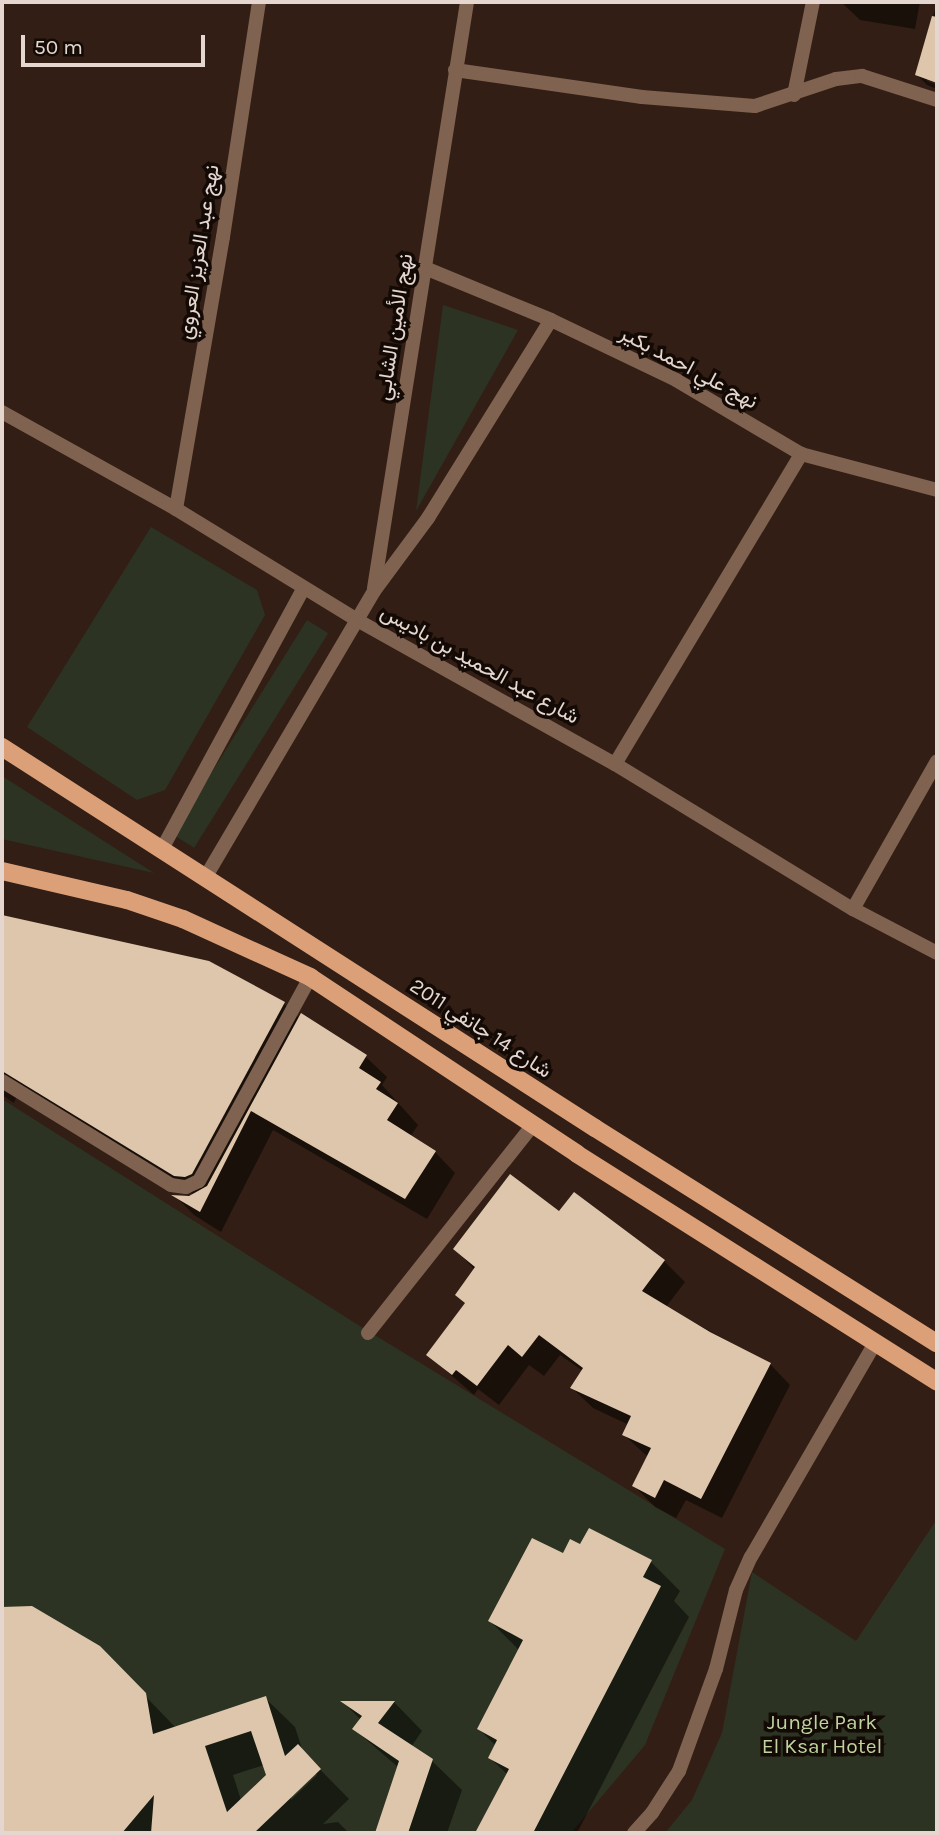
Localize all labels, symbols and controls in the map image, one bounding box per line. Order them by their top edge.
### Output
scale bar [24,21,208,65]
text: 50 m [34,35,83,59]
street label: نهج عبد العزيز العروي [172,163,224,341]
street label: نهج الأمين الشابي [370,252,418,402]
street label: نهج علي احمد بكير [616,320,762,414]
street label: شارع عبد الحميد بن باديس [376,599,584,729]
street label: شارع 14 جانفي 2011 [405,973,557,1083]
park label: Jungle Park El Ksar Hotel [762,1709,882,1759]

